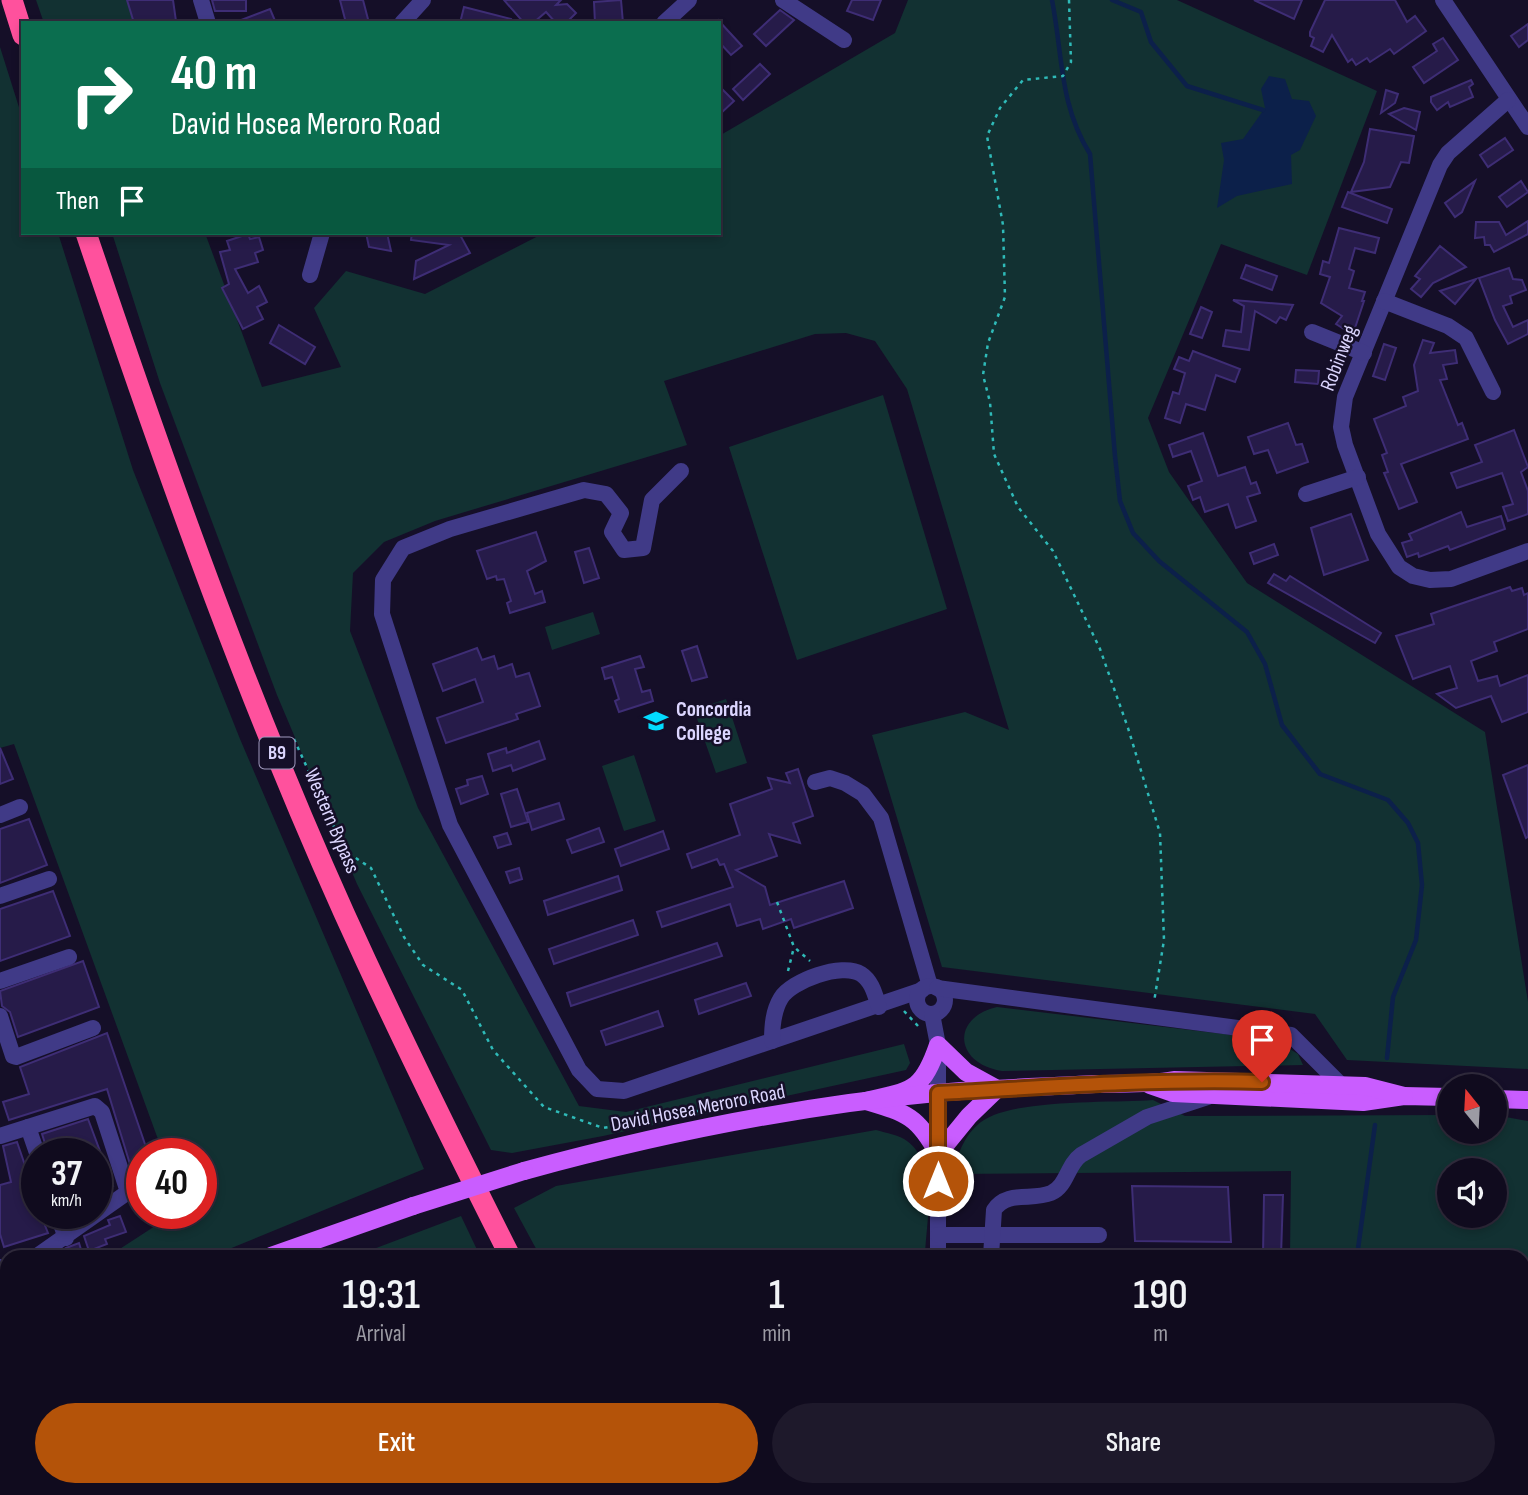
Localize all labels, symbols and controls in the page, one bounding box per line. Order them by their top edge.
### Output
text: 40 m [171,45,257,104]
icon: right [56,49,147,140]
text: David Hosea Meroro Road [171,105,441,144]
icon: arrive [113,182,151,220]
text: Then [56,186,99,217]
street label: Robinweg [1315,322,1363,394]
place label: Concordia College [676,697,751,746]
school or university icon: Concordia College [642,707,670,735]
road number: B9 [260,738,294,768]
street label: Western Bypass [299,765,365,877]
pin [1232,1010,1292,1082]
icon: arrive [1243,1021,1281,1059]
north arrow [1437,1074,1507,1144]
map controls [1437,1074,1507,1228]
street label: David Hosea Meroro Road [609,1079,787,1137]
speed limit sign: 40 [126,1138,217,1229]
position arrow [901,1144,975,1218]
text: 37 [51,1153,82,1196]
button: sound [1437,1158,1507,1228]
text: km/h [51,1190,82,1211]
text: 19:31 [342,1270,420,1321]
text: 1 [769,1270,785,1321]
text: 190 [1133,1270,1188,1321]
text: Arrival [356,1320,406,1348]
text: min [762,1320,791,1348]
text: m [1153,1320,1168,1348]
button: Exit [35,1403,758,1483]
button: Share [772,1403,1495,1483]

